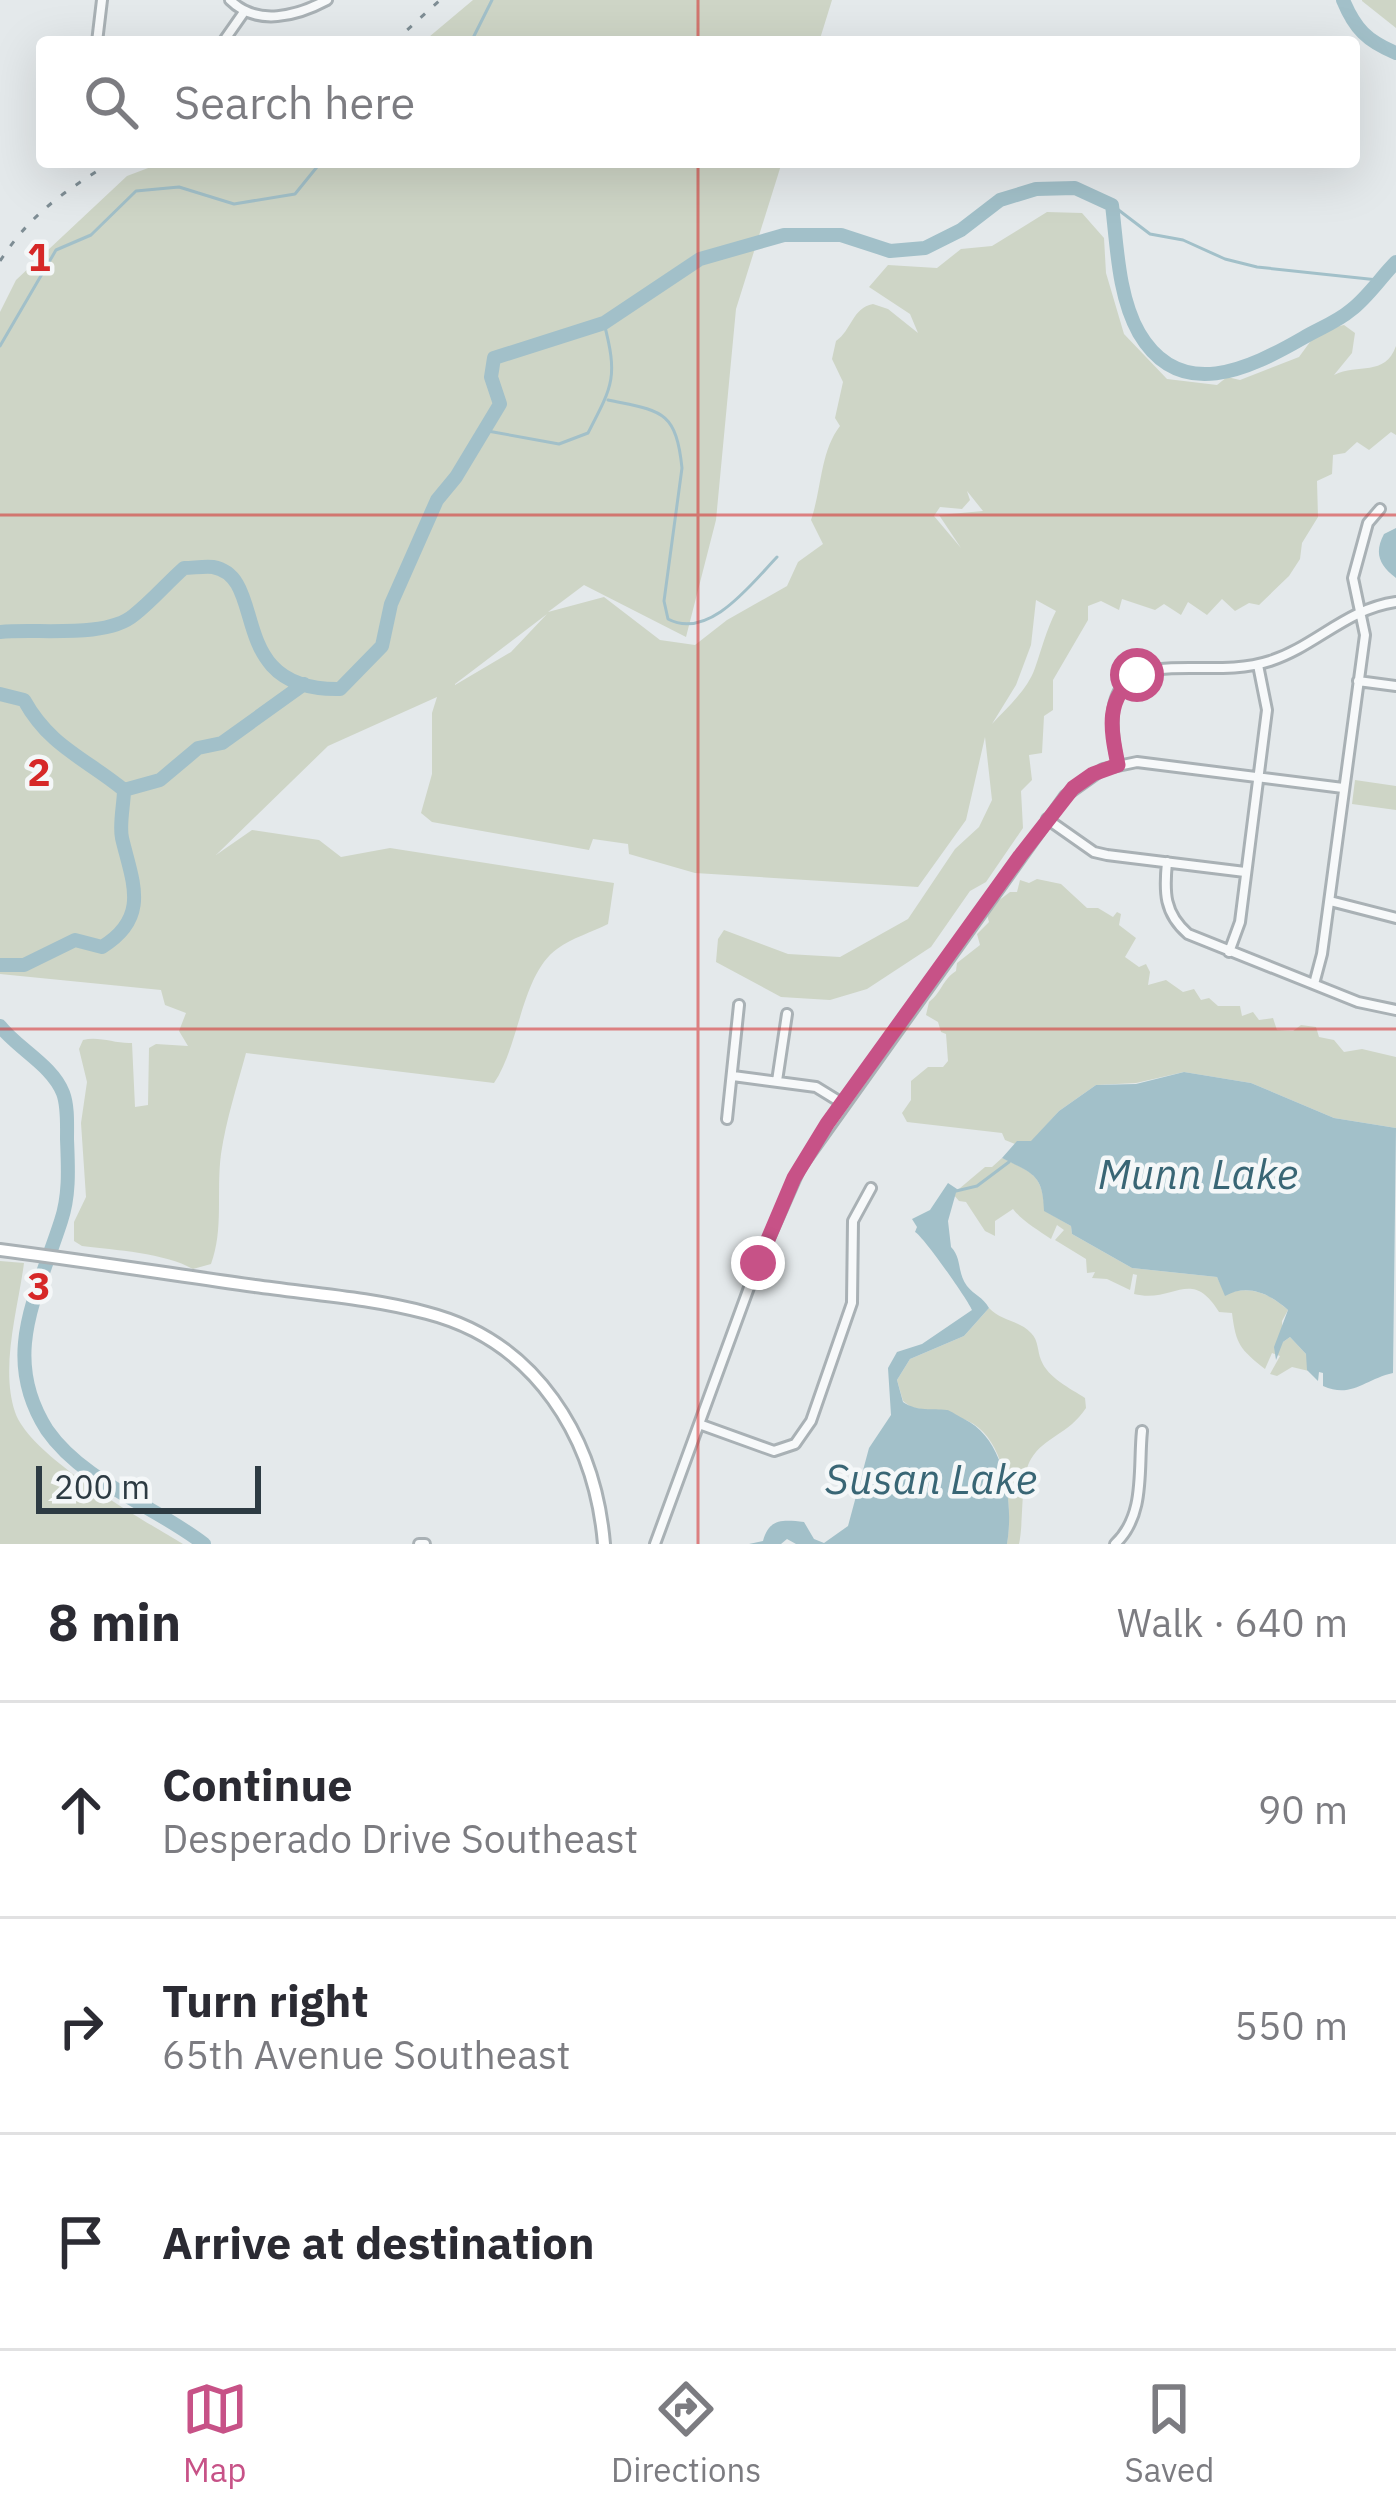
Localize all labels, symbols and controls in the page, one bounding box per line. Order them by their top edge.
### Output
search box [36,36,1360,168]
icon: search [78,69,144,135]
text: Search here [174,73,415,131]
text: 1 [27,231,51,282]
route start [1110,648,1164,702]
text: 2 [27,746,51,797]
water label: Munn Lake [1098,1146,1298,1201]
route end [731,1236,785,1290]
text: 3 [27,1260,51,1311]
water label: Susan Lake [825,1451,1037,1506]
scale bar [36,1460,261,1513]
text: 200 m [54,1465,150,1508]
text: 8 min [48,1589,181,1655]
text: Walk · 640 m [1117,1597,1348,1648]
text: Continue [162,1755,353,1813]
icon: ahead [48,1777,114,1843]
text: 90 m [1258,1784,1348,1835]
text: Desperado Drive Southeast [162,1813,638,1864]
text: Turn right [162,1971,369,2029]
icon: right [48,1993,114,2059]
text: 550 m [1235,2000,1348,2051]
text: 65th Avenue Southeast [162,2029,570,2080]
icon: arrive [48,2209,114,2275]
text: Arrive at destination [162,2213,595,2271]
tab: Map [182,2376,248,2491]
tab: Directions [611,2376,761,2491]
tab: Saved [1125,2376,1214,2491]

